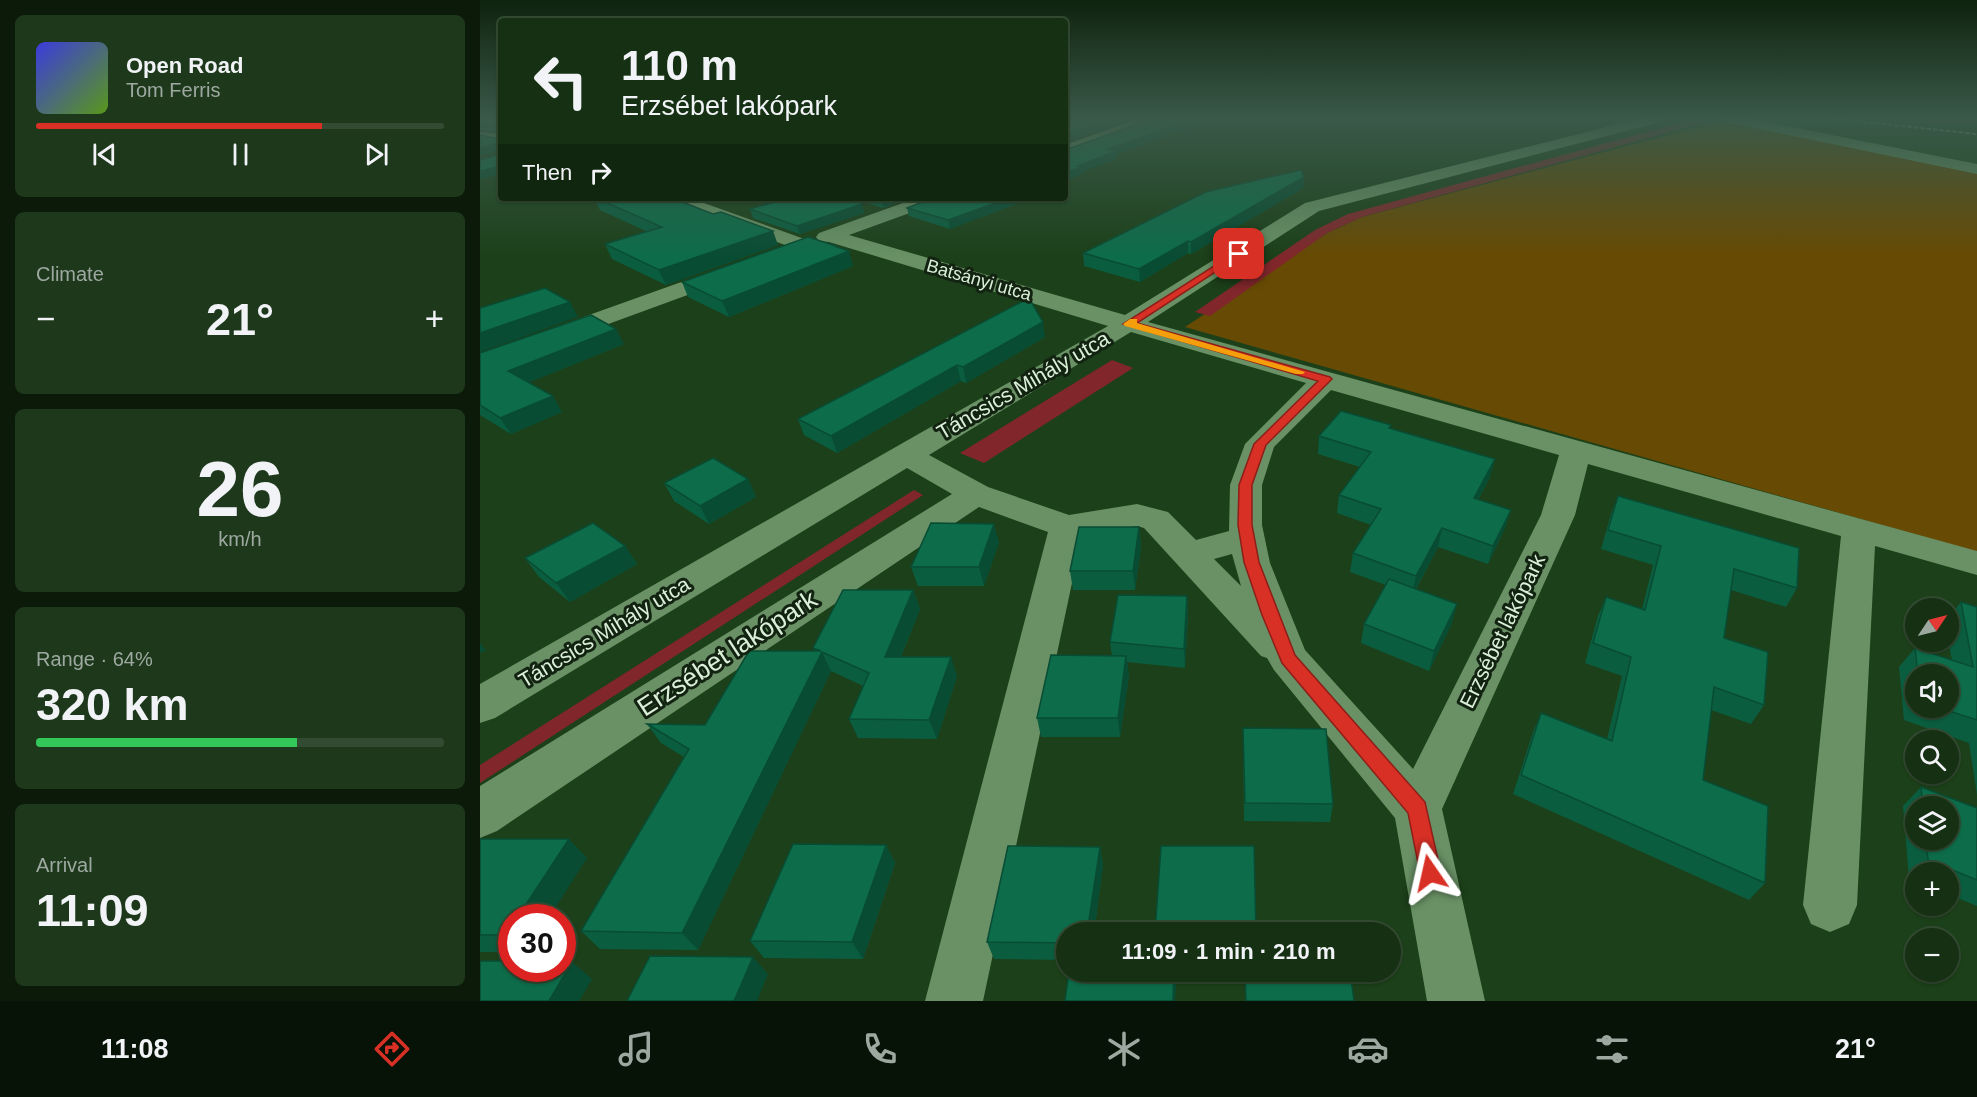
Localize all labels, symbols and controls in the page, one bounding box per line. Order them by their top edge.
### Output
icon: left [522,42,600,120]
text: 110 m [621,42,738,89]
text: Open Road [126,53,243,78]
text: Tom Ferris [126,79,220,101]
text: Erzsébet lakópark [621,91,837,121]
icon: previous [88,138,121,171]
icon: pause [224,138,257,171]
icon: next [360,138,393,171]
icon: right [584,156,617,189]
text: Then [522,160,572,185]
pin [1213,228,1264,279]
icon: arrive [1222,237,1255,270]
street label: Batsányi utca [924,255,1035,305]
text: Climate [36,263,104,285]
text: 21° [206,294,274,345]
text: − [36,300,55,337]
text: + [425,300,444,337]
street label: Táncsics Mihály utca [933,326,1113,444]
text: 26 [197,445,283,533]
text: km/h [218,528,262,550]
street label: Erzsébet lakópark [1455,550,1549,712]
street label: Táncsics Mihály utca [515,572,694,692]
street label: Erzsébet lakópark [632,583,823,722]
north arrow [1905,598,1959,652]
map controls [1905,598,1959,982]
text: Range · 64% [36,648,153,670]
button: sound [1905,664,1959,718]
text: 320 km [36,679,189,730]
button: search [1905,730,1959,784]
button: layers [1905,796,1959,850]
position arrow [1398,841,1462,905]
text: Arrival [36,854,93,876]
button: + [1905,862,1959,916]
text: 11:09 [36,885,149,936]
speed limit sign: 30 [498,904,576,982]
button: − [1905,928,1959,982]
text: 11:09 · 1 min · 210 m [1122,939,1336,964]
icon: directions [371,1028,413,1070]
icon: music [615,1028,657,1070]
icon: phone [859,1028,901,1070]
icon: climate [1103,1028,1145,1070]
icon: car [1347,1028,1389,1070]
icon: filters [1591,1028,1633,1070]
text: 11:08 [101,1034,169,1064]
text: 21° [1835,1034,1876,1064]

